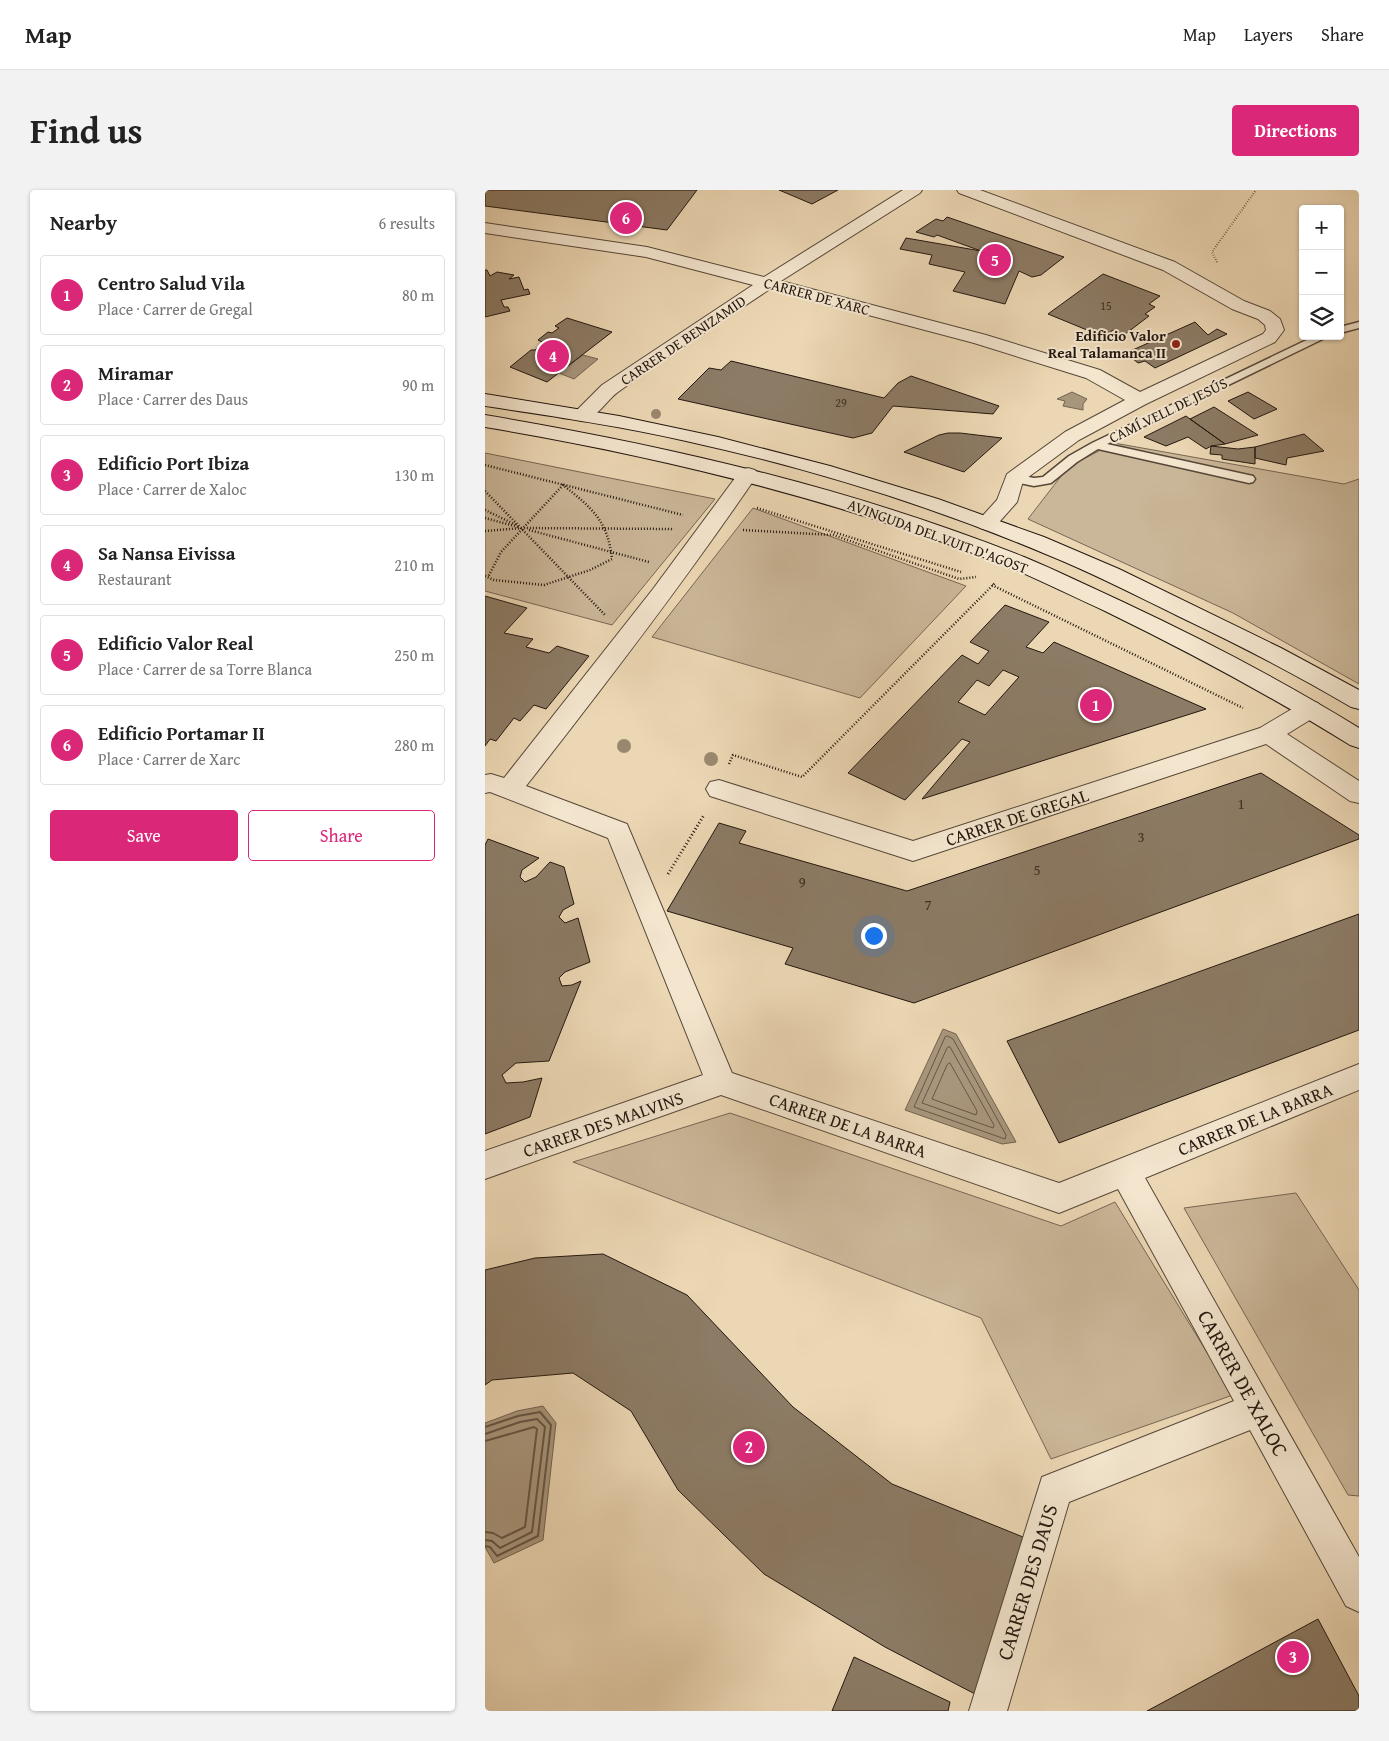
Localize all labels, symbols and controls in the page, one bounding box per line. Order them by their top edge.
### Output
text: Map [25,17,72,52]
text: Map [1183,21,1216,48]
text: Layers [1244,21,1293,48]
text: Share [1321,21,1364,48]
text: Find us [30,105,143,156]
button: Directions [1232,105,1359,156]
pin: 6 [610,199,642,237]
map controls [1299,205,1344,340]
button: + [1299,205,1344,250]
text: Nearby [50,207,117,238]
text: 6 results [378,211,435,235]
pin: 5 [979,241,1011,279]
button: − [1299,250,1344,295]
text: Centro Salud Vila [98,269,245,297]
street label: CARRER DE XARC [762,272,872,320]
text: 1 [63,283,71,307]
text: 80 m [402,283,434,307]
street label: CARRER DE BENIZAMID [616,290,750,390]
button: layers [1299,295,1344,340]
text: Place · Carrer de Gregal [98,297,253,321]
house number: 15 [1100,297,1112,314]
place label: Edificio Valor Real Talamanca II [1048,325,1166,363]
pin: 4 [537,337,569,375]
marker: Edificio Valor Real Talamanca II [1170,338,1182,350]
text: Miramar [98,359,173,387]
street label: CAMÍ VELL DE JESÚS [1105,372,1231,448]
text: 2 [63,373,71,397]
text: 90 m [402,373,434,397]
text: Place · Carrer des Daus [98,387,248,411]
house number: 29 [835,394,847,411]
text: Edificio Port Ibiza [98,449,249,477]
text: 3 [63,463,71,487]
text: 130 m [394,463,434,487]
text: Place · Carrer de Xaloc [98,477,247,501]
street label: AVINGUDA DEL VUIT D'AGOST [845,493,1032,579]
text: Sa Nansa Eivissa [98,539,235,567]
text: 4 [63,553,71,577]
text: 210 m [394,553,434,577]
text: Restaurant [98,567,172,591]
text: Edificio Valor Real [98,629,253,657]
text: 5 [63,643,71,667]
text: 250 m [394,643,434,667]
text: Place · Carrer de sa Torre Blanca [98,657,312,681]
pin: 1 [1080,686,1112,724]
text: Edificio Portamar II [98,719,265,747]
text: 6 [63,733,71,757]
text: 280 m [394,733,434,757]
text: Place · Carrer de Xarc [98,747,240,771]
street label: CARRER DE GREGAL [942,781,1092,853]
house number: 1 [1237,793,1245,814]
button: Save [50,810,238,861]
button: Share [248,810,435,861]
house number: 3 [1137,826,1145,847]
house number: 5 [1033,859,1041,880]
house number: 9 [798,871,806,892]
house number: 7 [924,894,932,915]
your location [861,923,887,949]
street label: CARRER DE LA BARRA [1174,1076,1337,1162]
street label: CARRER DES MALVINS [519,1084,687,1164]
street label: CARRER DE LA BARRA [766,1085,930,1165]
street label: CARRER DE XALOC [1190,1304,1296,1462]
pin: 2 [733,1428,765,1466]
street label: CARRER DES DAUS [989,1500,1065,1664]
pin: 3 [1277,1638,1309,1676]

